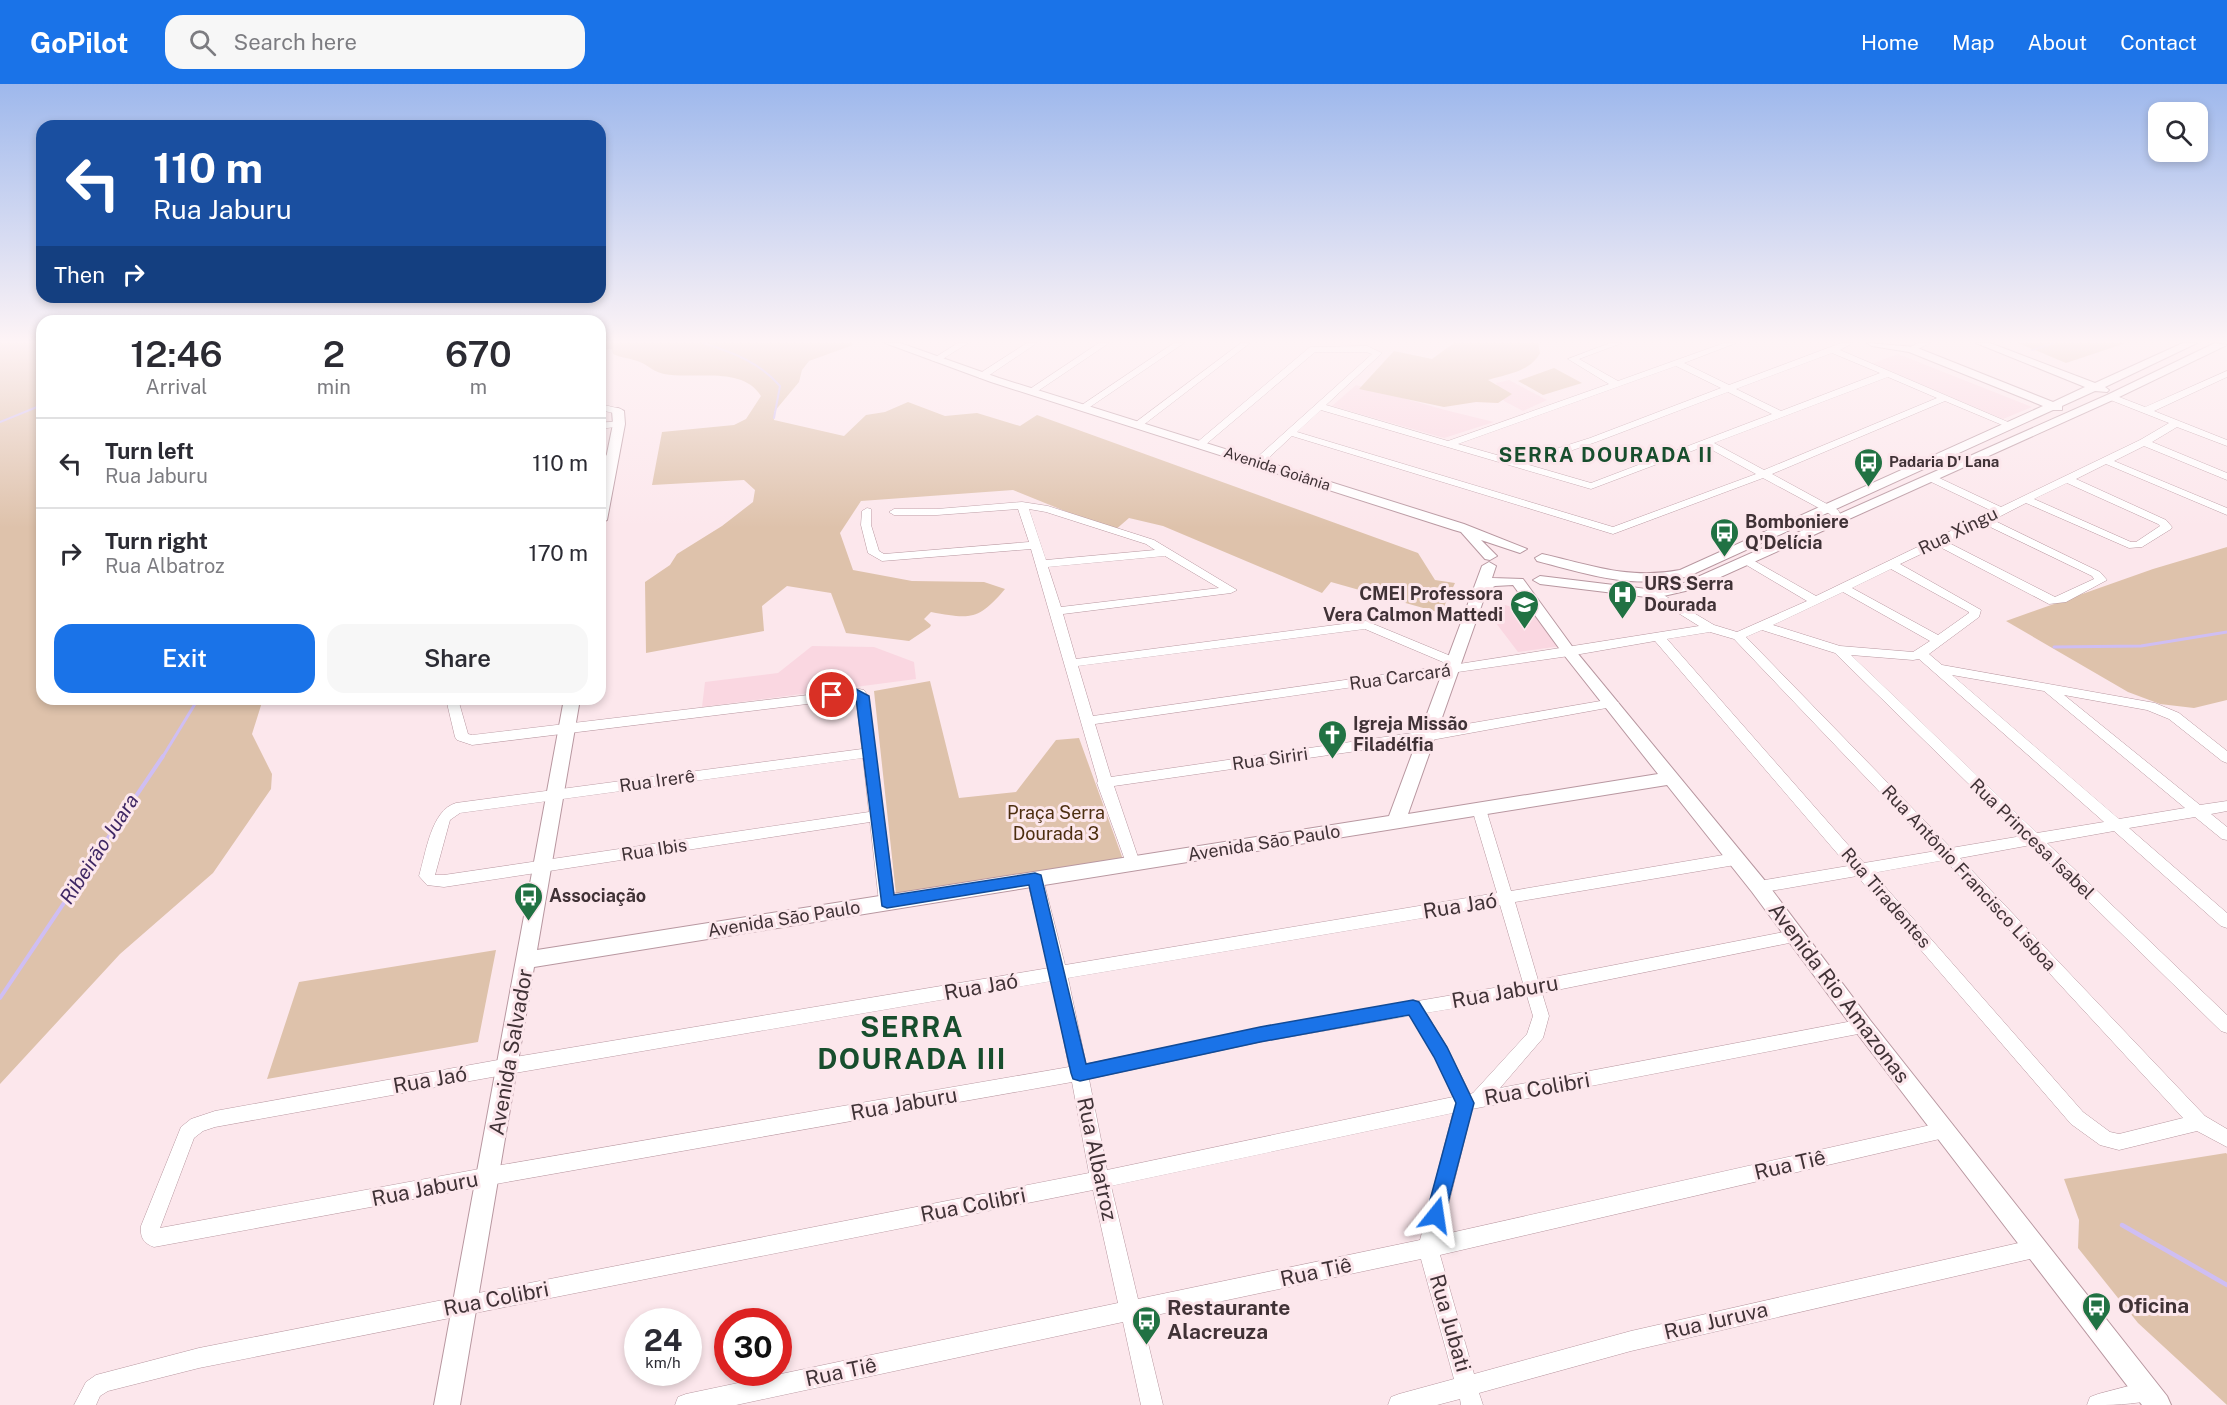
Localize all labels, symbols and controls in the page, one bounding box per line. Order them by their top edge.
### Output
search box [165,15,585,69]
text: GoPilot [30,26,129,59]
icon: search [186,26,219,59]
text: Search here [234,29,357,55]
text: Home [1861,30,1919,55]
text: Map [1952,30,1995,55]
text: About [2028,30,2087,55]
text: Contact [2120,30,2197,55]
map controls [2148,102,2208,162]
button: search [2148,102,2208,162]
text: 110 m [153,143,263,192]
icon: left [54,144,132,222]
text: Rua Jaburu [153,193,292,225]
icon: right [117,258,150,291]
text: Then [54,262,105,288]
text: 12:46 [130,333,223,375]
text: 2 [323,333,345,375]
text: 670 [445,333,512,375]
text: Arrival [146,375,207,399]
text: min [317,375,351,399]
text: m [470,375,487,399]
text: Turn left [105,438,194,464]
street label: Avenida Goiânia [1222,443,1333,494]
district label: SERRA DOURADA II [1498,443,1714,467]
bus stop icon: Padaria D' Lana [1852,446,1884,488]
icon: left [54,447,87,480]
text: 110 m [532,450,588,476]
place label: Padaria D' Lana [1889,453,1999,470]
text: Rua Jaburu [105,464,208,488]
street label: Rua Xingu [1915,502,2001,559]
place label: Bomboniere Q'Delícia [1745,511,1849,553]
bus stop icon: Bomboniere Q'Delícia [1708,516,1740,558]
text: Turn right [105,528,208,554]
icon: right [54,537,87,570]
text: 170 m [528,540,588,566]
text: Rua Albatroz [105,554,225,578]
place label: URS Serra Dourada [1644,573,1733,615]
hospital icon: URS Serra Dourada [1607,578,1639,620]
place label: CMEI Professora Vera Calmon Mattedi [1323,583,1503,625]
school or university icon: CMEI Professora Vera Calmon Mattedi [1508,588,1540,630]
button: Exit [54,624,315,693]
button: Share [327,624,588,693]
street label: Rua Carcará [1348,659,1452,694]
pin [806,669,857,720]
icon: arrive [815,678,848,711]
place label: Igreja Missão Filadélfia [1353,713,1468,755]
church icon: Igreja Missão Filadélfia [1316,718,1348,760]
street label: Rua Siriri [1231,743,1309,774]
street label: Rua Irerê [618,765,696,796]
street label: Rua Princesa Isabel [1966,774,2099,903]
street label: Rua Antônio Francisco Lisboa [1878,781,2061,975]
water label: Ribeirão Juara [54,789,144,909]
park label: Praça Serra Dourada 3 [1007,802,1105,844]
street label: Avenida São Paulo [1186,820,1342,865]
street label: Rua Ibis [620,834,688,865]
street label: Rua Tiradentes [1837,843,1936,952]
bus stop icon: Associação [512,880,544,922]
place label: Associação [549,885,646,906]
street label: Rua Jaó [1421,887,1499,924]
street label: Avenida São Paulo [706,896,862,941]
street label: Avenida Rio Amazonas [1763,898,1915,1088]
street label: Avenida Salvador [484,967,537,1137]
street label: Rua Jaó [942,968,1020,1005]
street label: Rua Jaburu [1450,970,1560,1013]
district label: SERRA DOURADA III [817,1010,1007,1075]
street label: Rua Jaó [391,1061,469,1098]
street label: Rua Colibri [1482,1067,1592,1110]
street label: Rua Jaburu [849,1082,959,1125]
street label: Rua Albatroz [1072,1095,1123,1223]
street label: Rua Tiê [1752,1144,1828,1185]
street label: Rua Jaburu [370,1166,480,1211]
street label: Rua Colibri [918,1182,1028,1227]
position arrow [1404,1183,1468,1247]
street label: Rua Tiê [1278,1252,1354,1291]
street label: Rua Jubati [1425,1271,1476,1375]
street label: Rua Colibri [441,1276,551,1321]
bus stop icon: Oficina [2081,1290,2113,1332]
place label: Oficina [2118,1293,2189,1318]
place label: Restaurante Alacreuza [1167,1295,1290,1344]
street label: Rua Juruva [1662,1296,1770,1345]
bus stop icon: Restaurante Alacreuza [1130,1304,1162,1346]
speed limit sign: 30 [714,1308,792,1386]
text: 24 [644,1322,682,1358]
street label: Rua Tiê [803,1352,879,1391]
text: km/h [645,1354,681,1371]

